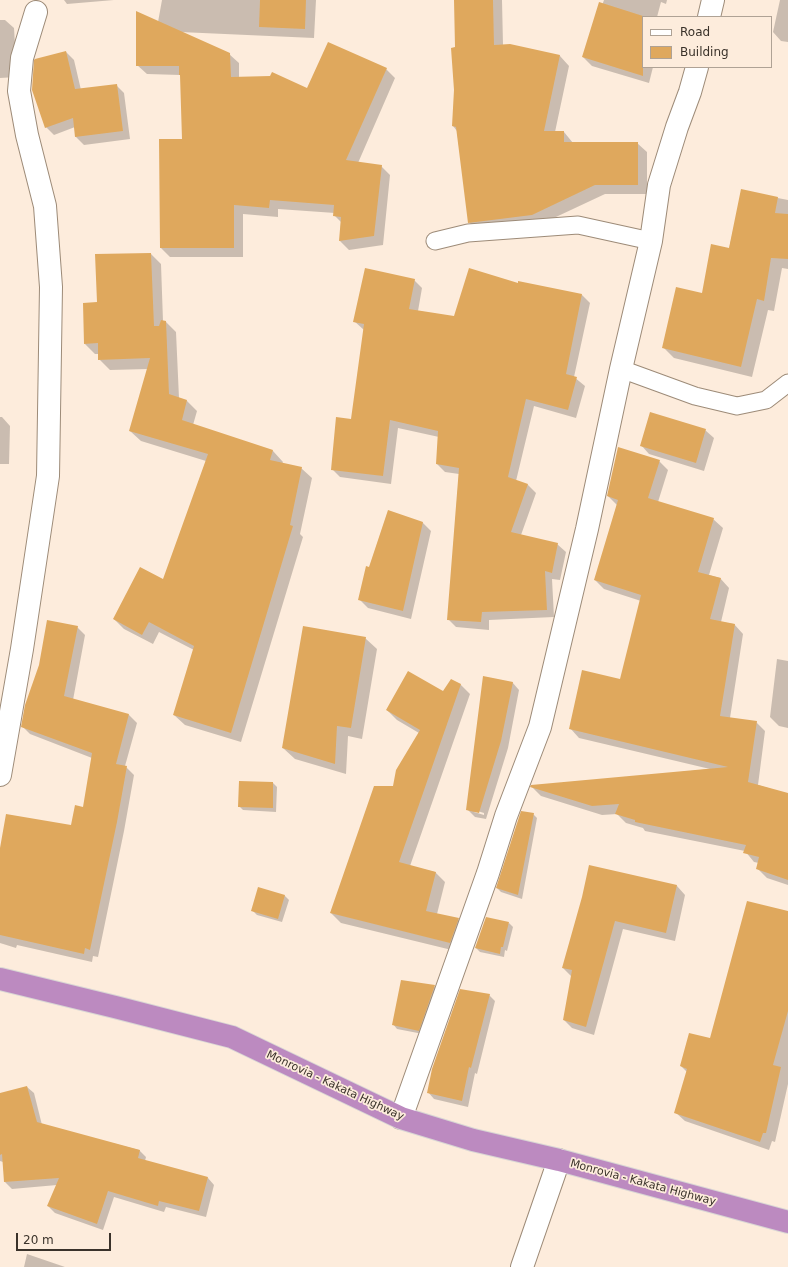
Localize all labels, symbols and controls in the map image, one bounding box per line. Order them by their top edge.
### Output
legend [642,16,772,68]
text: Road [680,25,710,39]
text: Building [680,45,729,59]
street label: Monrovia - Kakata Highway [264,1048,406,1124]
street label: Monrovia - Kakata Highway [569,1157,717,1209]
scale bar [18,1225,113,1251]
text: 20 m [23,1233,54,1247]

